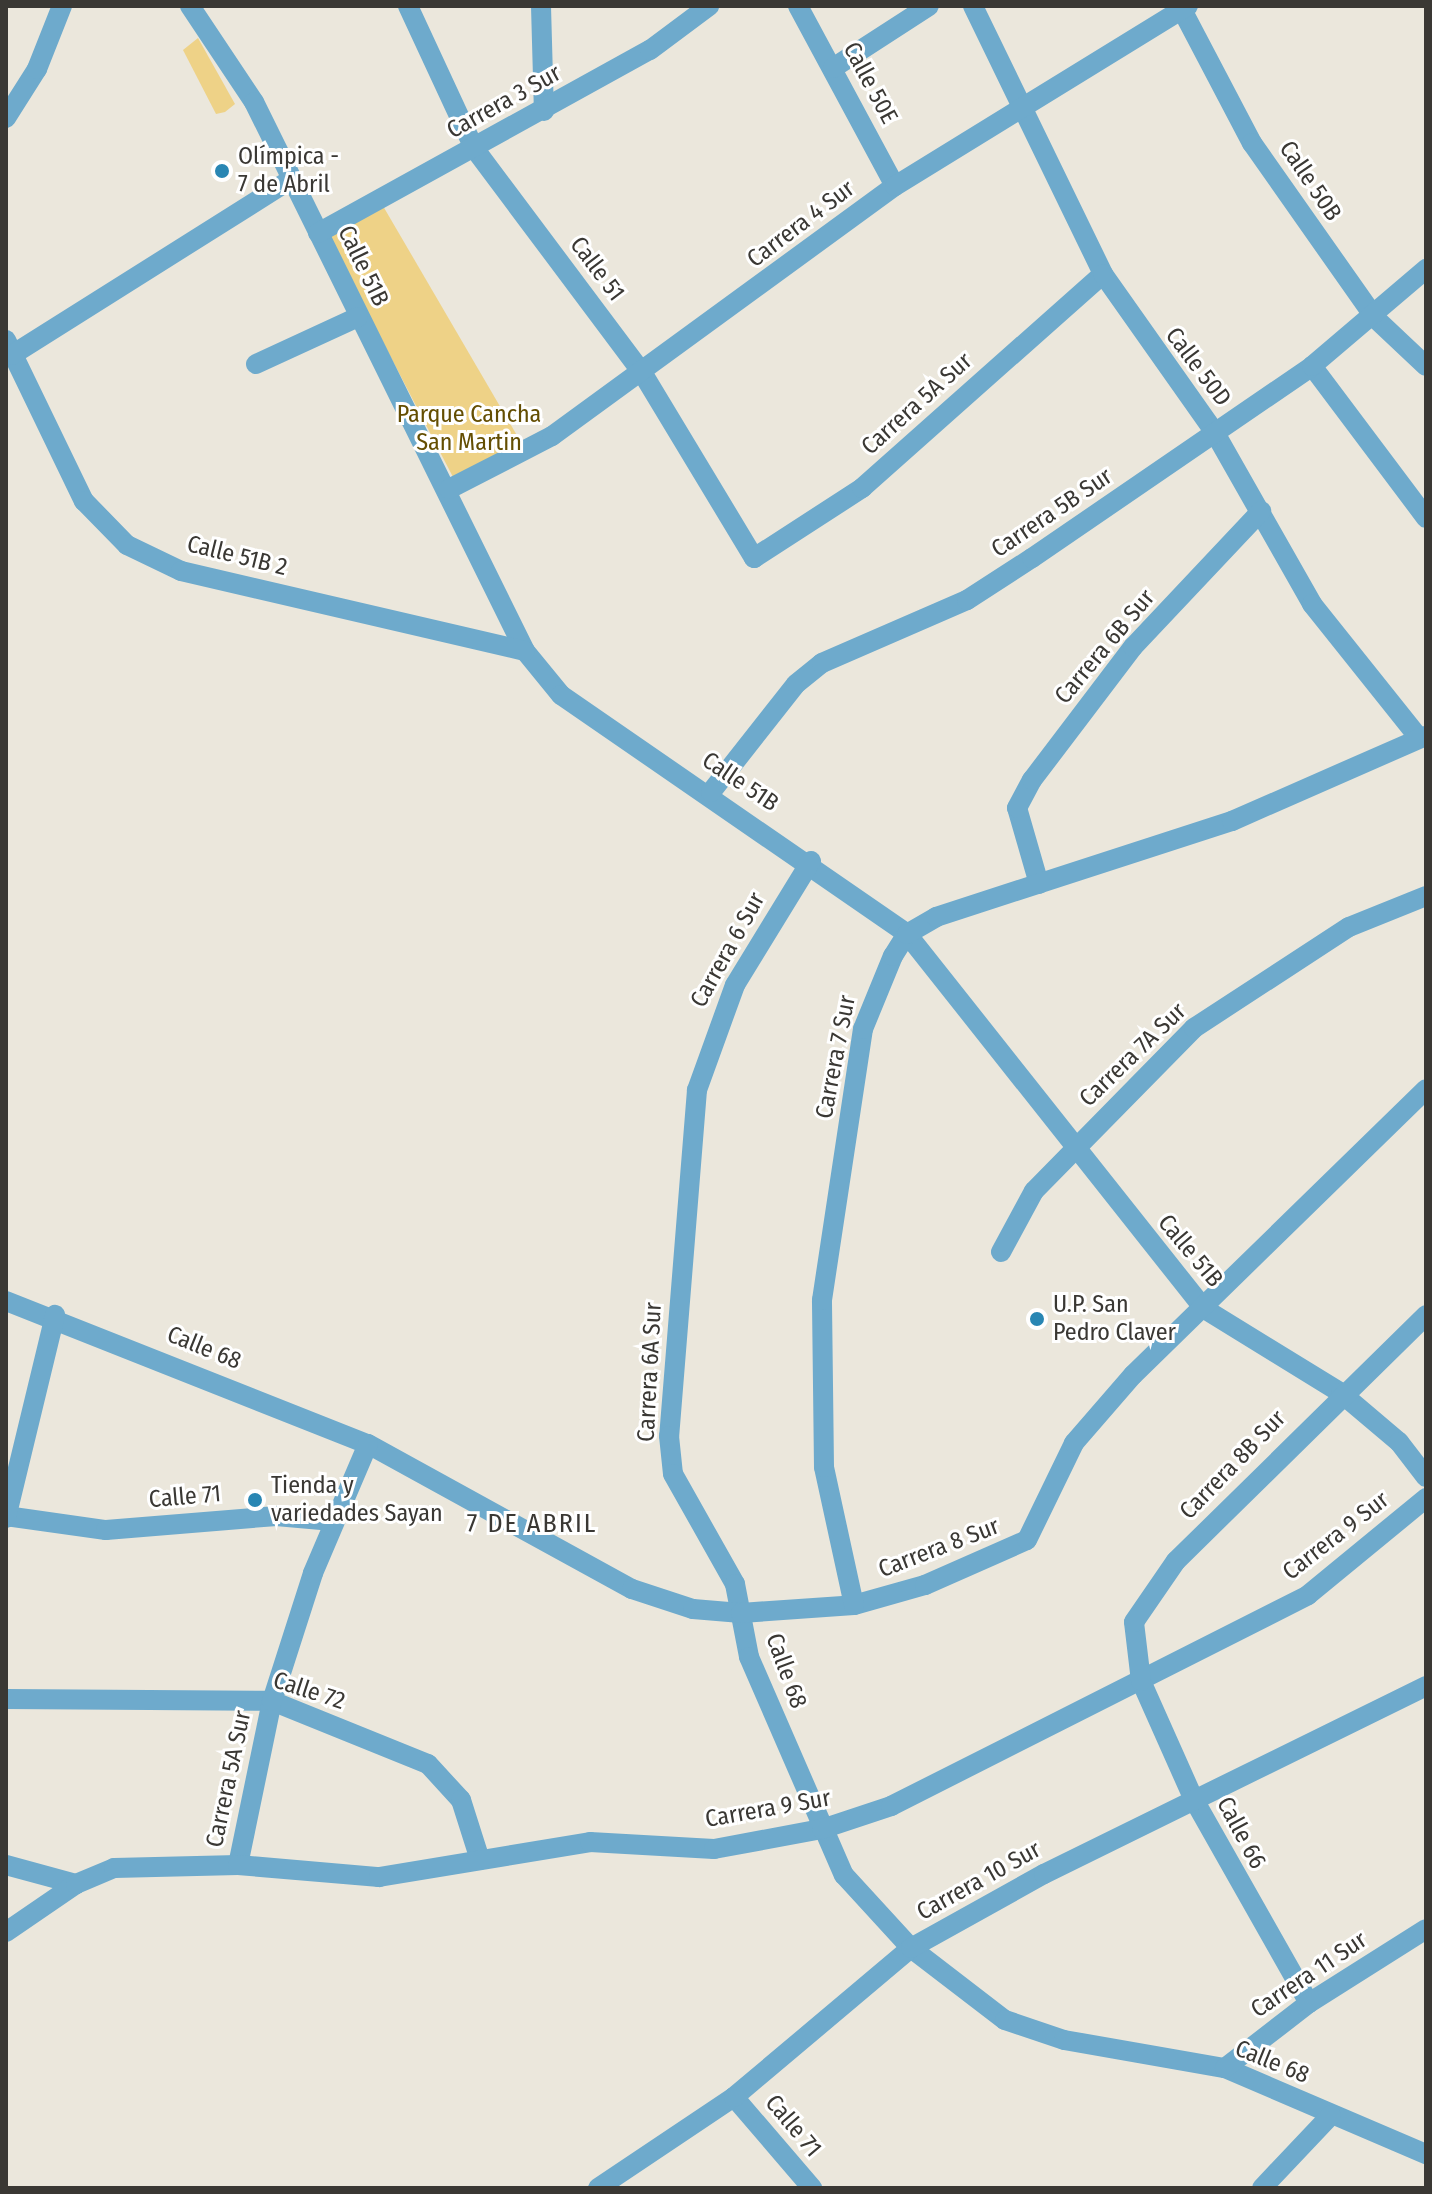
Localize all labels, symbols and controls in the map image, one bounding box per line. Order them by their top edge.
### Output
street label: Calle 50E [837,37,903,129]
street label: Carrera 3 Sur [442,59,566,145]
street label: Calle 50B [1273,136,1347,226]
place label: Olímpica - 7 de Abril [238,143,339,199]
marker: Olímpica - 7 de Abril [213,162,231,180]
street label: Carrera 4 Sur [742,174,860,274]
street label: Calle 51B [331,221,395,311]
street label: Calle 51 [564,231,630,307]
street label: Calle 50D [1159,322,1237,412]
street label: Carrera 5A Sur [856,347,978,461]
park label: Parque Cancha San Martin [397,401,541,457]
street label: Carrera 5B Sur [986,462,1118,564]
street label: Calle 51B 2 [184,530,290,582]
street label: Carrera 6B Sur [1049,584,1161,710]
street label: Calle 51B [696,746,784,818]
street label: Carrera 6 Sur [685,887,771,1013]
street label: Carrera 7 Sur [810,993,862,1121]
street label: Carrera 7A Sur [1074,997,1192,1113]
street label: Calle 51B [1151,1209,1229,1293]
place label: U.P. San Pedro Claver [1053,1291,1176,1347]
street label: Carrera 6A Sur [632,1302,668,1442]
marker: U.P. San Pedro Claver [1028,1310,1046,1328]
street label: Calle 68 [163,1320,245,1376]
street label: Carrera 8B Sur [1174,1405,1292,1525]
place label: Tienda y variedades Sayan [271,1472,443,1528]
street label: Calle 71 [148,1480,222,1514]
street label: Carrera 9 Sur [1277,1486,1395,1586]
marker: Tienda y variedades Sayan [246,1491,264,1509]
district label: 7 DE ABRIL [467,1508,597,1540]
street label: Carrera 8 Sur [874,1512,1004,1584]
street label: Calle 68 [759,1630,813,1712]
street label: Calle 72 [270,1666,348,1716]
street label: Carrera 5A Sur [200,1708,258,1850]
street label: Carrera 9 Sur [703,1784,833,1834]
street label: Calle 66 [1210,1792,1272,1874]
street label: Carrera 10 Sur [912,1835,1046,1927]
street label: Carrera 11 Sur [1246,1926,1372,2024]
street label: Calle 68 [1231,2034,1313,2090]
street label: Calle 71 [759,2089,827,2163]

